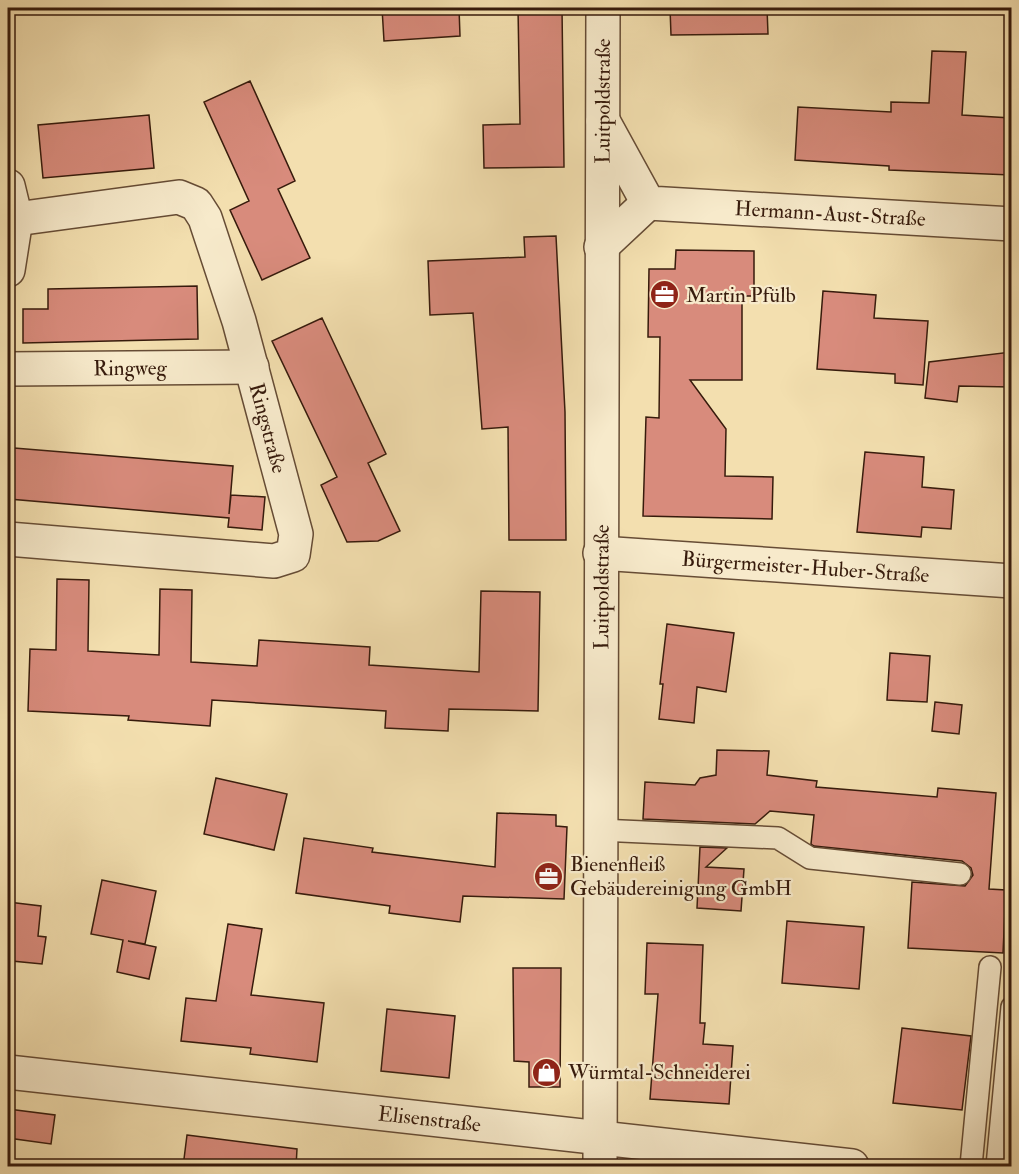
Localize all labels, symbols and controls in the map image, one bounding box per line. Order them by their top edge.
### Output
street label: Luitpoldstraße [590,38,617,164]
street label: Hermann-Aust-Straße [734,195,927,233]
office icon: Martin Pfülb [649,279,681,311]
place label: Martin Pfülb [686,282,796,309]
street label: Ringweg [93,355,168,382]
street label: Ringstraße [243,380,293,476]
street label: Luitpoldstraße [588,524,616,650]
street label: Bürgermeister-Huber-Straße [681,546,930,589]
place label: Bienenfleiß Gebäudereinigung GmbH [570,851,792,902]
office icon: Bienenfleiß Gebäudereinigung GmbH [533,860,565,892]
shop icon: Würmtal-Schneiderei [531,1056,563,1088]
place label: Würmtal-Schneiderei [567,1059,751,1086]
street label: Elisenstraße [376,1100,482,1139]

